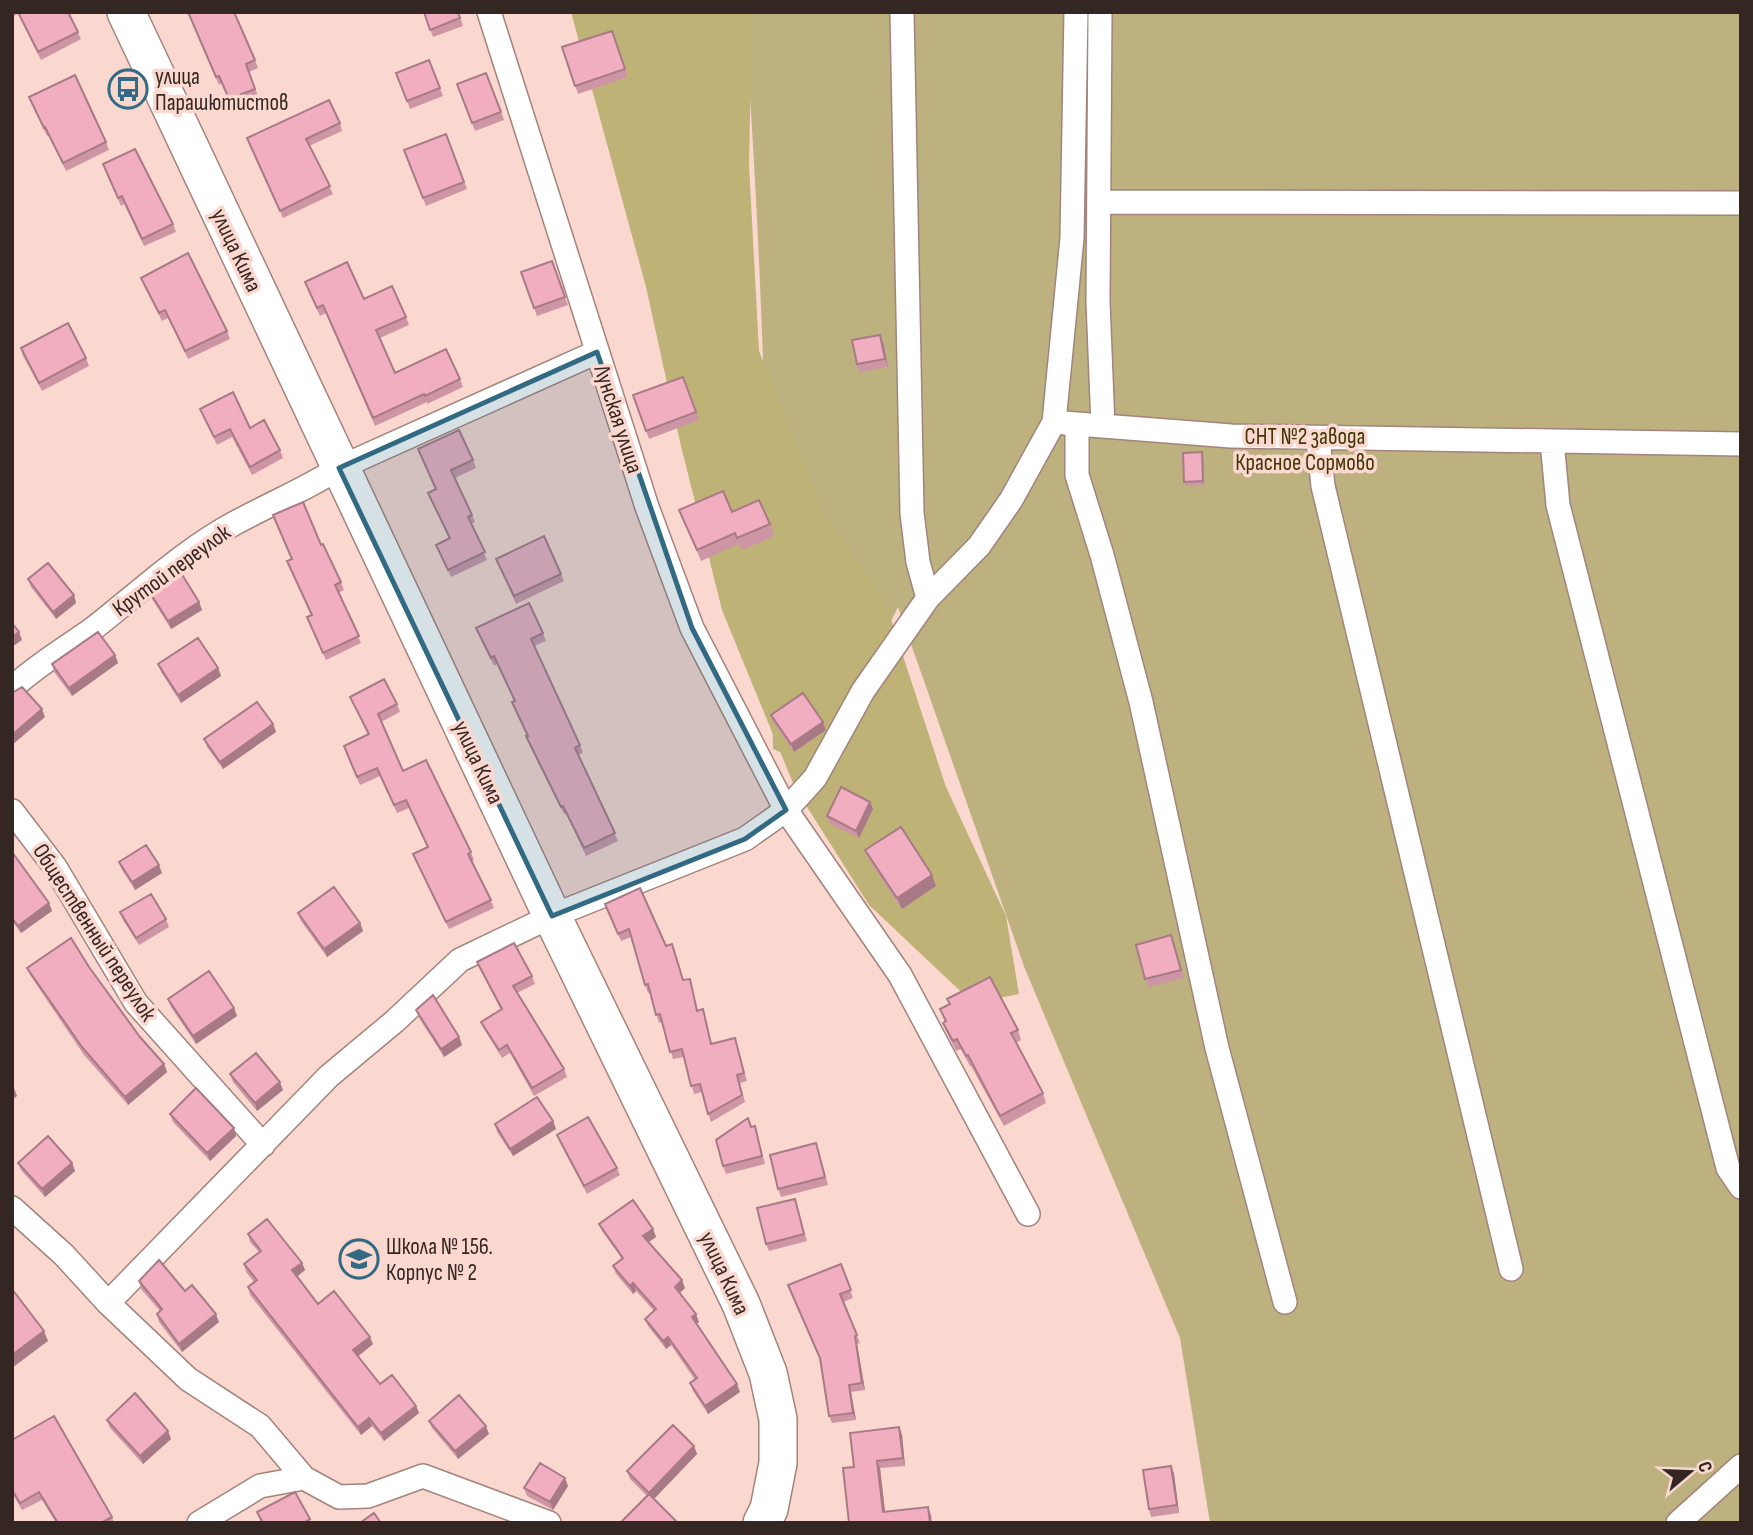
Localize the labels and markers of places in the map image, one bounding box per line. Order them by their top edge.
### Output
place label: улица Парашютистов [155,63,289,117]
bus stop icon: улица Парашютистов [107,68,149,110]
place label: Школа № 156. Корпус № 2 [386,1233,493,1287]
school or university icon: Школа № 156. Корпус № 2 [338,1238,380,1280]

